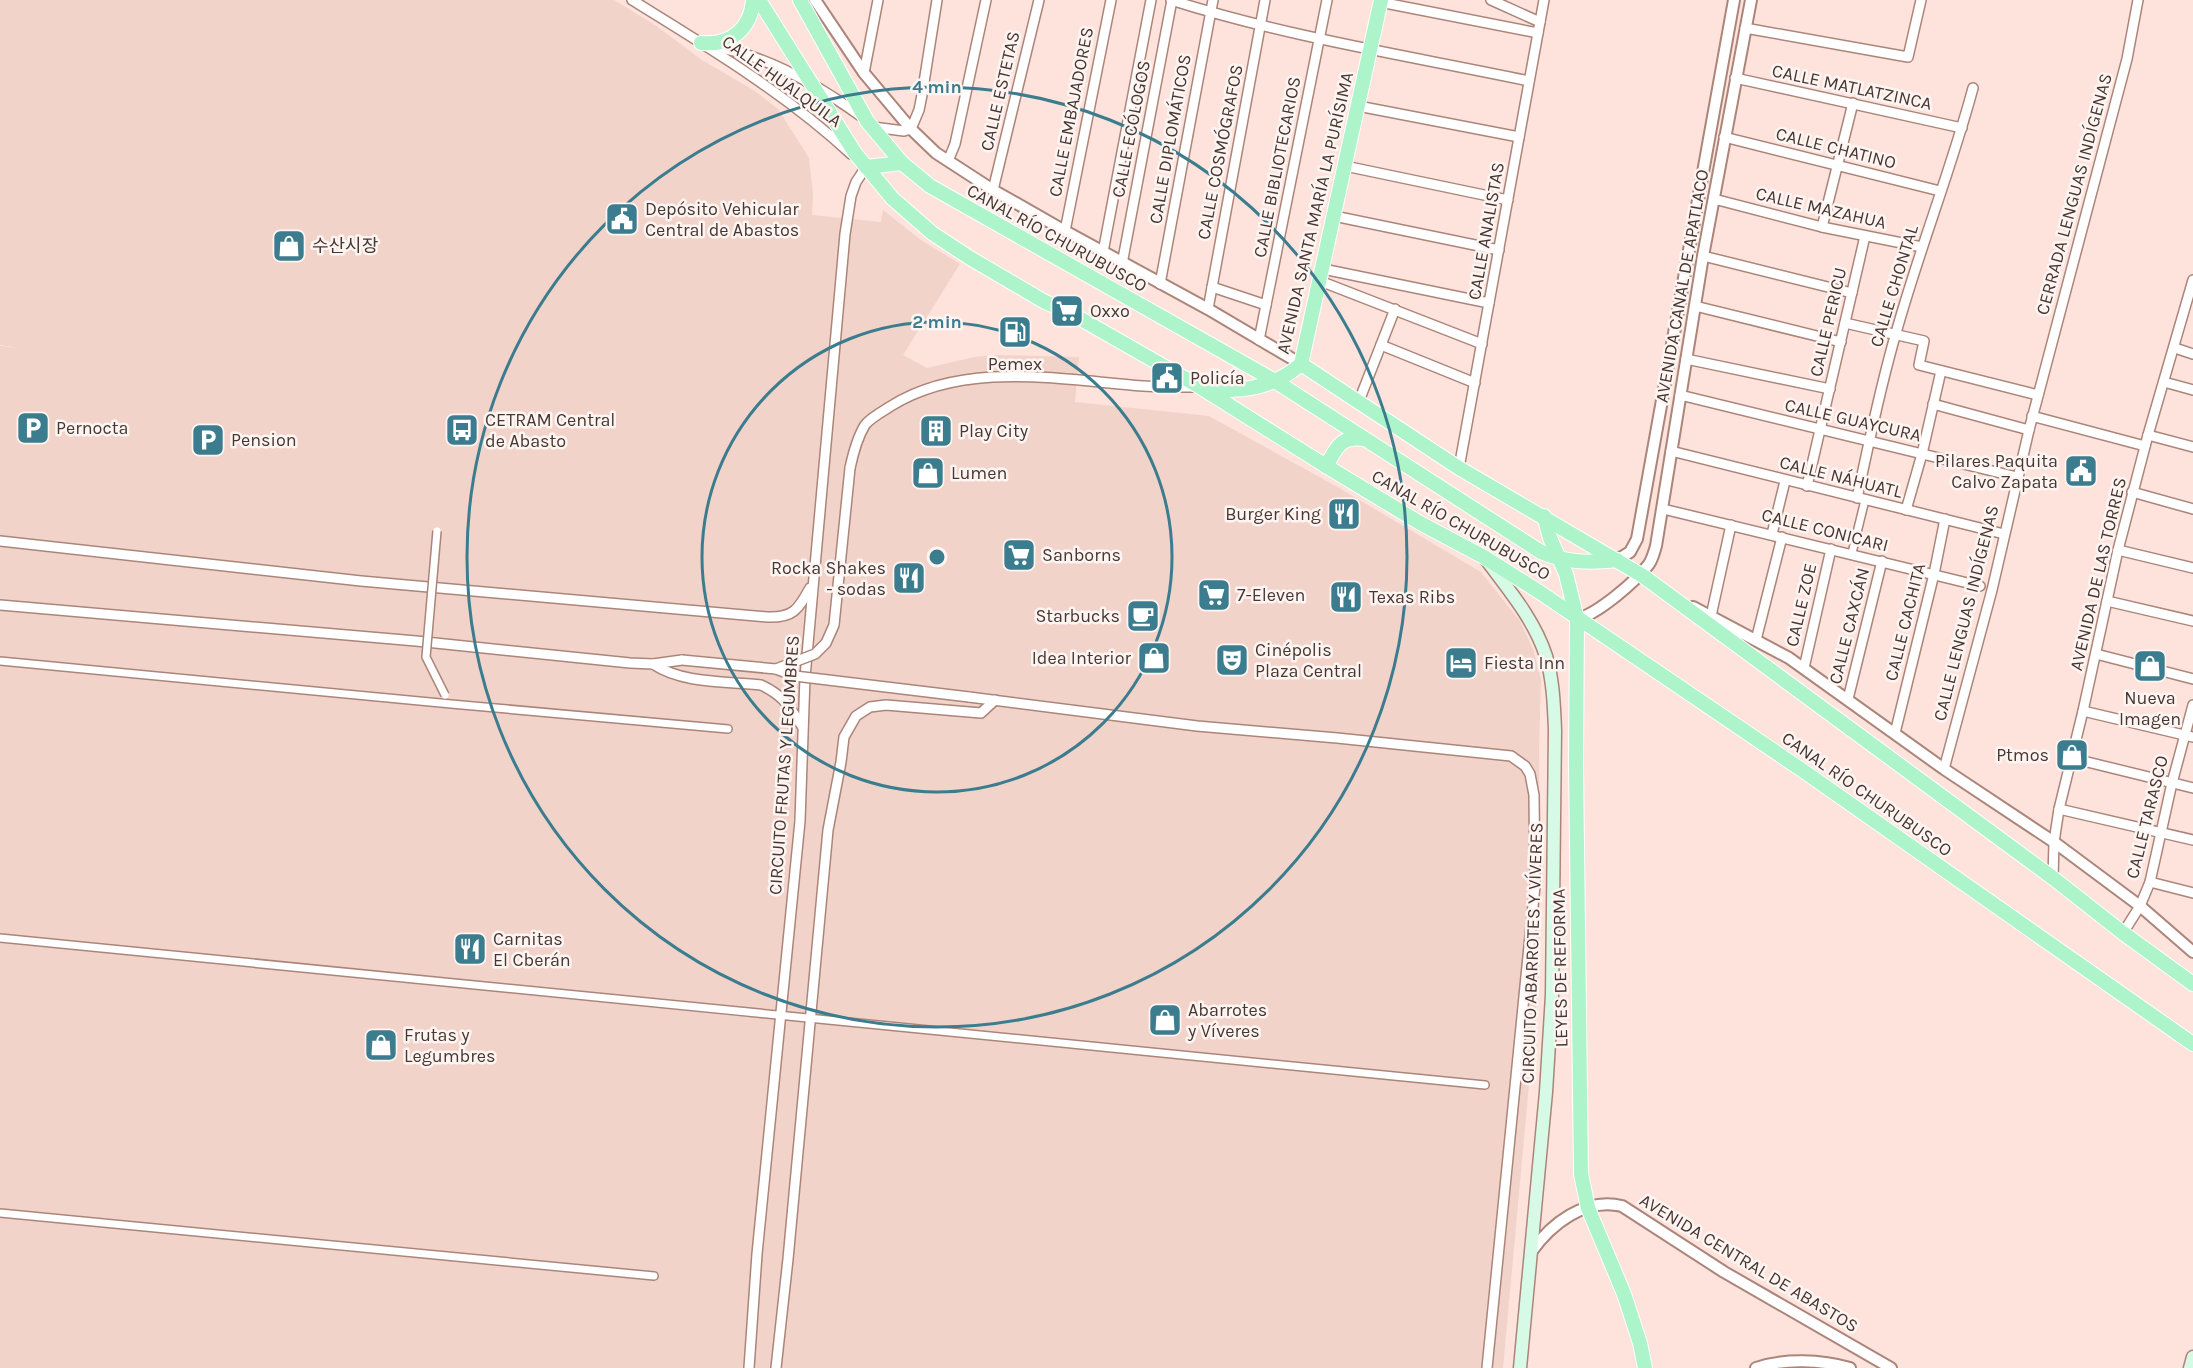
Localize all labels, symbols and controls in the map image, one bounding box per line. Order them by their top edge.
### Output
street label: CALLE EMBAJADORES [1044,25,1098,199]
street label: CALLE ESTETAS [976,29,1024,153]
street label: CALLE HUALQUILA [718,30,846,132]
street label: CALLE DIPLOMÁTICOS [1143,52,1196,226]
street label: CALLE ECÓLOGOS [1106,58,1155,200]
street label: CALLE MATLATZINCA [1770,59,1934,115]
street label: CALLE COSMÓGRAFOS [1191,62,1248,241]
street label: AVENIDA SANTA MARÍA LA PURÍSIMA [1271,70,1358,356]
street label: CERRADA LENGUAS INDÍGENAS [2030,71,2117,317]
street label: CALLE BIBLIOTECARIOS [1249,75,1305,259]
text: 4 min [912,76,962,98]
street label: CALLE CHATINO [1774,122,1898,174]
street label: CALLE ANALISTAS [1463,160,1509,302]
street label: AVENIDA CANAL DE APATLACO [1651,168,1713,404]
street label: CANAL RÍO CHURUBUSCO [963,178,1151,297]
street label: CALLE MAZAHUA [1754,182,1888,234]
place label: Depósito Vehicular Central de Abastos [645,198,799,241]
public building icon: Depósito Vehicular Central de Abastos [604,201,640,237]
street label: CALLE CHONTAL [1865,222,1923,350]
shop icon: 수산시장 [271,228,307,264]
place label: 수산시장 [312,235,378,257]
street label: CALLE PERICU [1805,265,1851,379]
supermarket icon: Oxxo [1049,293,1085,329]
place label: Oxxo [1090,300,1130,322]
text: 2 min [912,311,962,333]
fuel station icon: Pemex [997,314,1033,350]
place label: Pemex [988,353,1042,375]
public building icon: Policía [1149,360,1185,396]
place label: Policía [1190,367,1245,389]
street label: CALLE GUAYCURA [1783,394,1923,446]
place label: CETRAM Central de Abasto [485,409,615,452]
parking icon: Pernocta [15,410,51,446]
bus stop icon: CETRAM Central de Abasto [444,412,480,448]
building icon: Play City [918,413,954,449]
place label: Pernocta [56,417,128,439]
place label: Play City [959,420,1029,442]
parking icon: Pension [190,422,226,458]
place label: Pension [231,429,297,451]
street label: CALLE NÁHUATL [1777,450,1906,503]
place label: Pilares Paquita Calvo Zapata [1935,450,2058,493]
public building icon: Pilares Paquita Calvo Zapata [2063,453,2099,489]
shop icon: Lumen [910,455,946,491]
place label: Lumen [951,462,1007,484]
street label: CANAL RÍO CHURUBUSCO [1368,464,1555,585]
street label: AVENIDA DE LAS TORRES [2065,475,2131,673]
restaurant icon: Burger King [1326,496,1362,532]
street label: CALLE LENGUAS INDÍGENAS [1928,502,2004,723]
place label: Burger King [1225,503,1321,525]
street label: CALLE CONICARI [1759,504,1891,556]
supermarket icon: Sanborns [1001,537,1037,573]
place label: Sanborns [1042,544,1121,566]
centre of rings [927,547,947,567]
place label: Rocka Shakes - sodas [771,557,886,600]
restaurant icon: Rocka Shakes - sodas [891,560,927,596]
street label: CALLE ZOE [1781,561,1821,649]
street label: CALLE CACHITA [1880,561,1930,683]
street label: CALLE CAXCÁN [1823,565,1874,686]
supermarket icon: 7-Eleven [1196,577,1232,613]
restaurant icon: Texas Ribs [1328,579,1364,615]
place label: 7-Eleven [1237,584,1305,606]
place label: Texas Ribs [1369,586,1455,608]
cafe icon: Starbucks [1125,598,1161,634]
place label: Starbucks [1035,605,1120,627]
street label: CIRCUITO FRUTAS Y LEGUMBRES [764,634,804,896]
place label: Cinépolis Plaza Central [1255,639,1362,682]
shop icon: Idea Interior [1136,640,1172,676]
theatre icon: Cinépolis Plaza Central [1214,642,1250,678]
hotel icon: Fiesta Inn [1443,645,1479,681]
place label: Idea Interior [1032,647,1131,669]
shop icon: Nueva Imagen [2132,648,2168,684]
place label: Fiesta Inn [1484,652,1565,674]
place label: Nueva Imagen [2119,687,2181,730]
street label: CANAL RÍO CHURUBUSCO [1778,726,1957,861]
shop icon: Ptmos [2054,737,2090,773]
place label: Ptmos [1996,744,2049,766]
street label: CALLE TARASCO [2121,753,2173,881]
street label: CIRCUITO ABARROTES Y VÍVERES [1515,822,1548,1084]
street label: LEYES DE REFORMA [1548,888,1572,1048]
place label: Carnitas El Cberán [493,928,571,971]
restaurant icon: Carnitas El Cberán [452,931,488,967]
place label: Abarrotes y Víveres [1187,999,1267,1042]
shop icon: Abarrotes y Víveres [1147,1002,1183,1038]
place label: Frutas y Legumbres [404,1024,495,1067]
shop icon: Frutas y Legumbres [363,1027,399,1063]
street label: AVENIDA CENTRAL DE ABASTOS [1636,1189,1862,1337]

